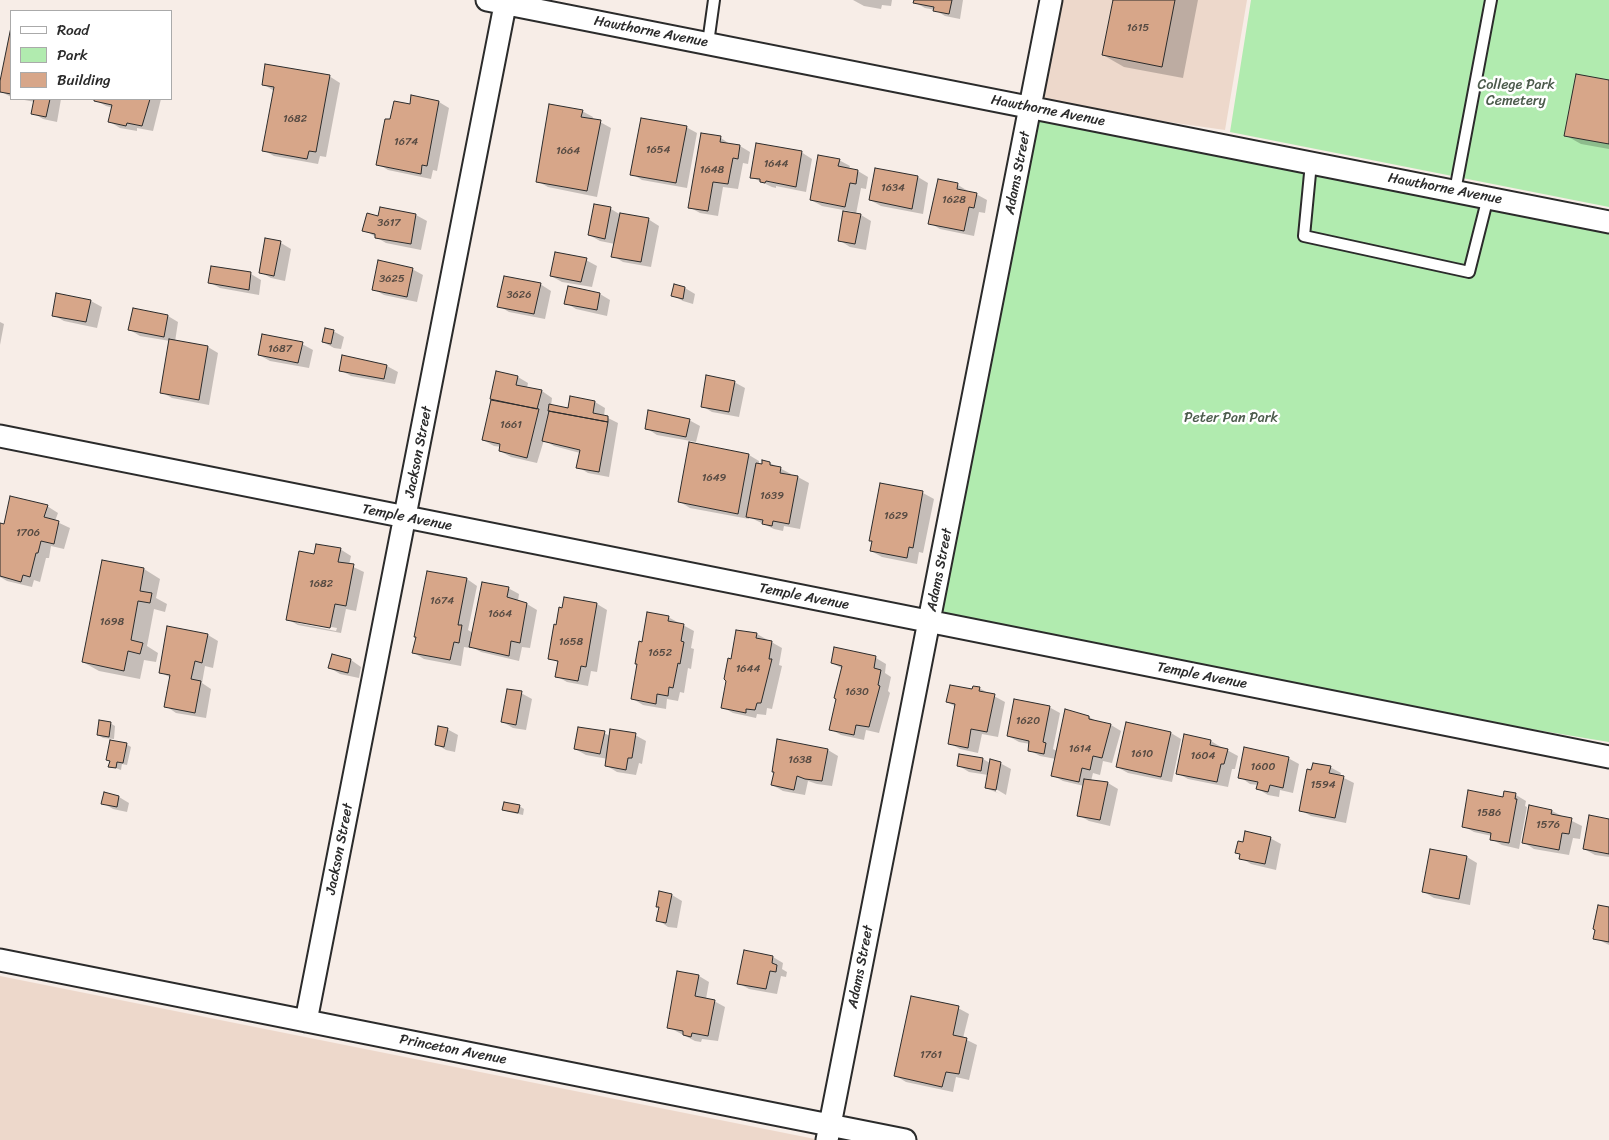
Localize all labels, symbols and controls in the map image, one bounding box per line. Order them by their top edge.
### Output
legend [10,10,172,100]
street label: Hawthorne Avenue [593,13,709,51]
text: Road [57,17,89,43]
house number: 1615 [1127,21,1149,35]
text: Park [57,42,88,68]
text: Building [57,67,111,93]
park label: College Park Cemetery [1477,77,1555,110]
street label: Hawthorne Avenue [990,92,1106,130]
house number: 1682 [283,112,307,126]
street label: Adams Street [1002,130,1034,216]
house number: 1674 [394,135,418,149]
house number: 1654 [646,143,670,157]
house number: 1664 [556,144,580,158]
house number: 1644 [764,157,788,171]
house number: 1648 [700,163,724,177]
street label: Hawthorne Avenue [1387,170,1503,208]
house number: 1634 [881,181,905,195]
house number: 1628 [942,193,966,207]
house number: 3617 [377,216,401,230]
house number: 3625 [379,272,405,286]
house number: 3626 [507,288,531,302]
house number: 1687 [268,342,292,356]
street label: Jackson Street [402,405,436,499]
park label: Peter Pan Park [1184,410,1278,426]
house number: 1661 [500,418,522,432]
house number: 1649 [702,471,726,485]
house number: 1639 [760,489,784,503]
street label: Temple Avenue [361,501,453,535]
house number: 1629 [884,509,908,523]
house number: 1706 [16,526,40,540]
street label: Adams Street [924,527,956,613]
house number: 1682 [309,577,333,591]
street label: Temple Avenue [758,580,850,614]
house number: 1674 [430,594,454,608]
house number: 1664 [488,607,512,621]
house number: 1698 [100,615,124,629]
house number: 1658 [559,635,583,649]
house number: 1652 [648,646,672,660]
street label: Temple Avenue [1156,659,1248,693]
house number: 1644 [736,662,760,676]
house number: 1630 [845,685,869,699]
house number: 1620 [1016,714,1040,728]
house number: 1614 [1069,742,1091,756]
house number: 1610 [1131,747,1153,761]
house number: 1604 [1191,749,1215,763]
house number: 1638 [788,753,812,767]
house number: 1600 [1251,760,1275,774]
house number: 1594 [1310,778,1336,792]
street label: Jackson Street [323,802,357,896]
house number: 1586 [1477,806,1501,820]
house number: 1576 [1536,818,1560,832]
street label: Adams Street [845,924,877,1010]
street label: Princeton Avenue [398,1031,508,1069]
house number: 1761 [920,1048,942,1062]

